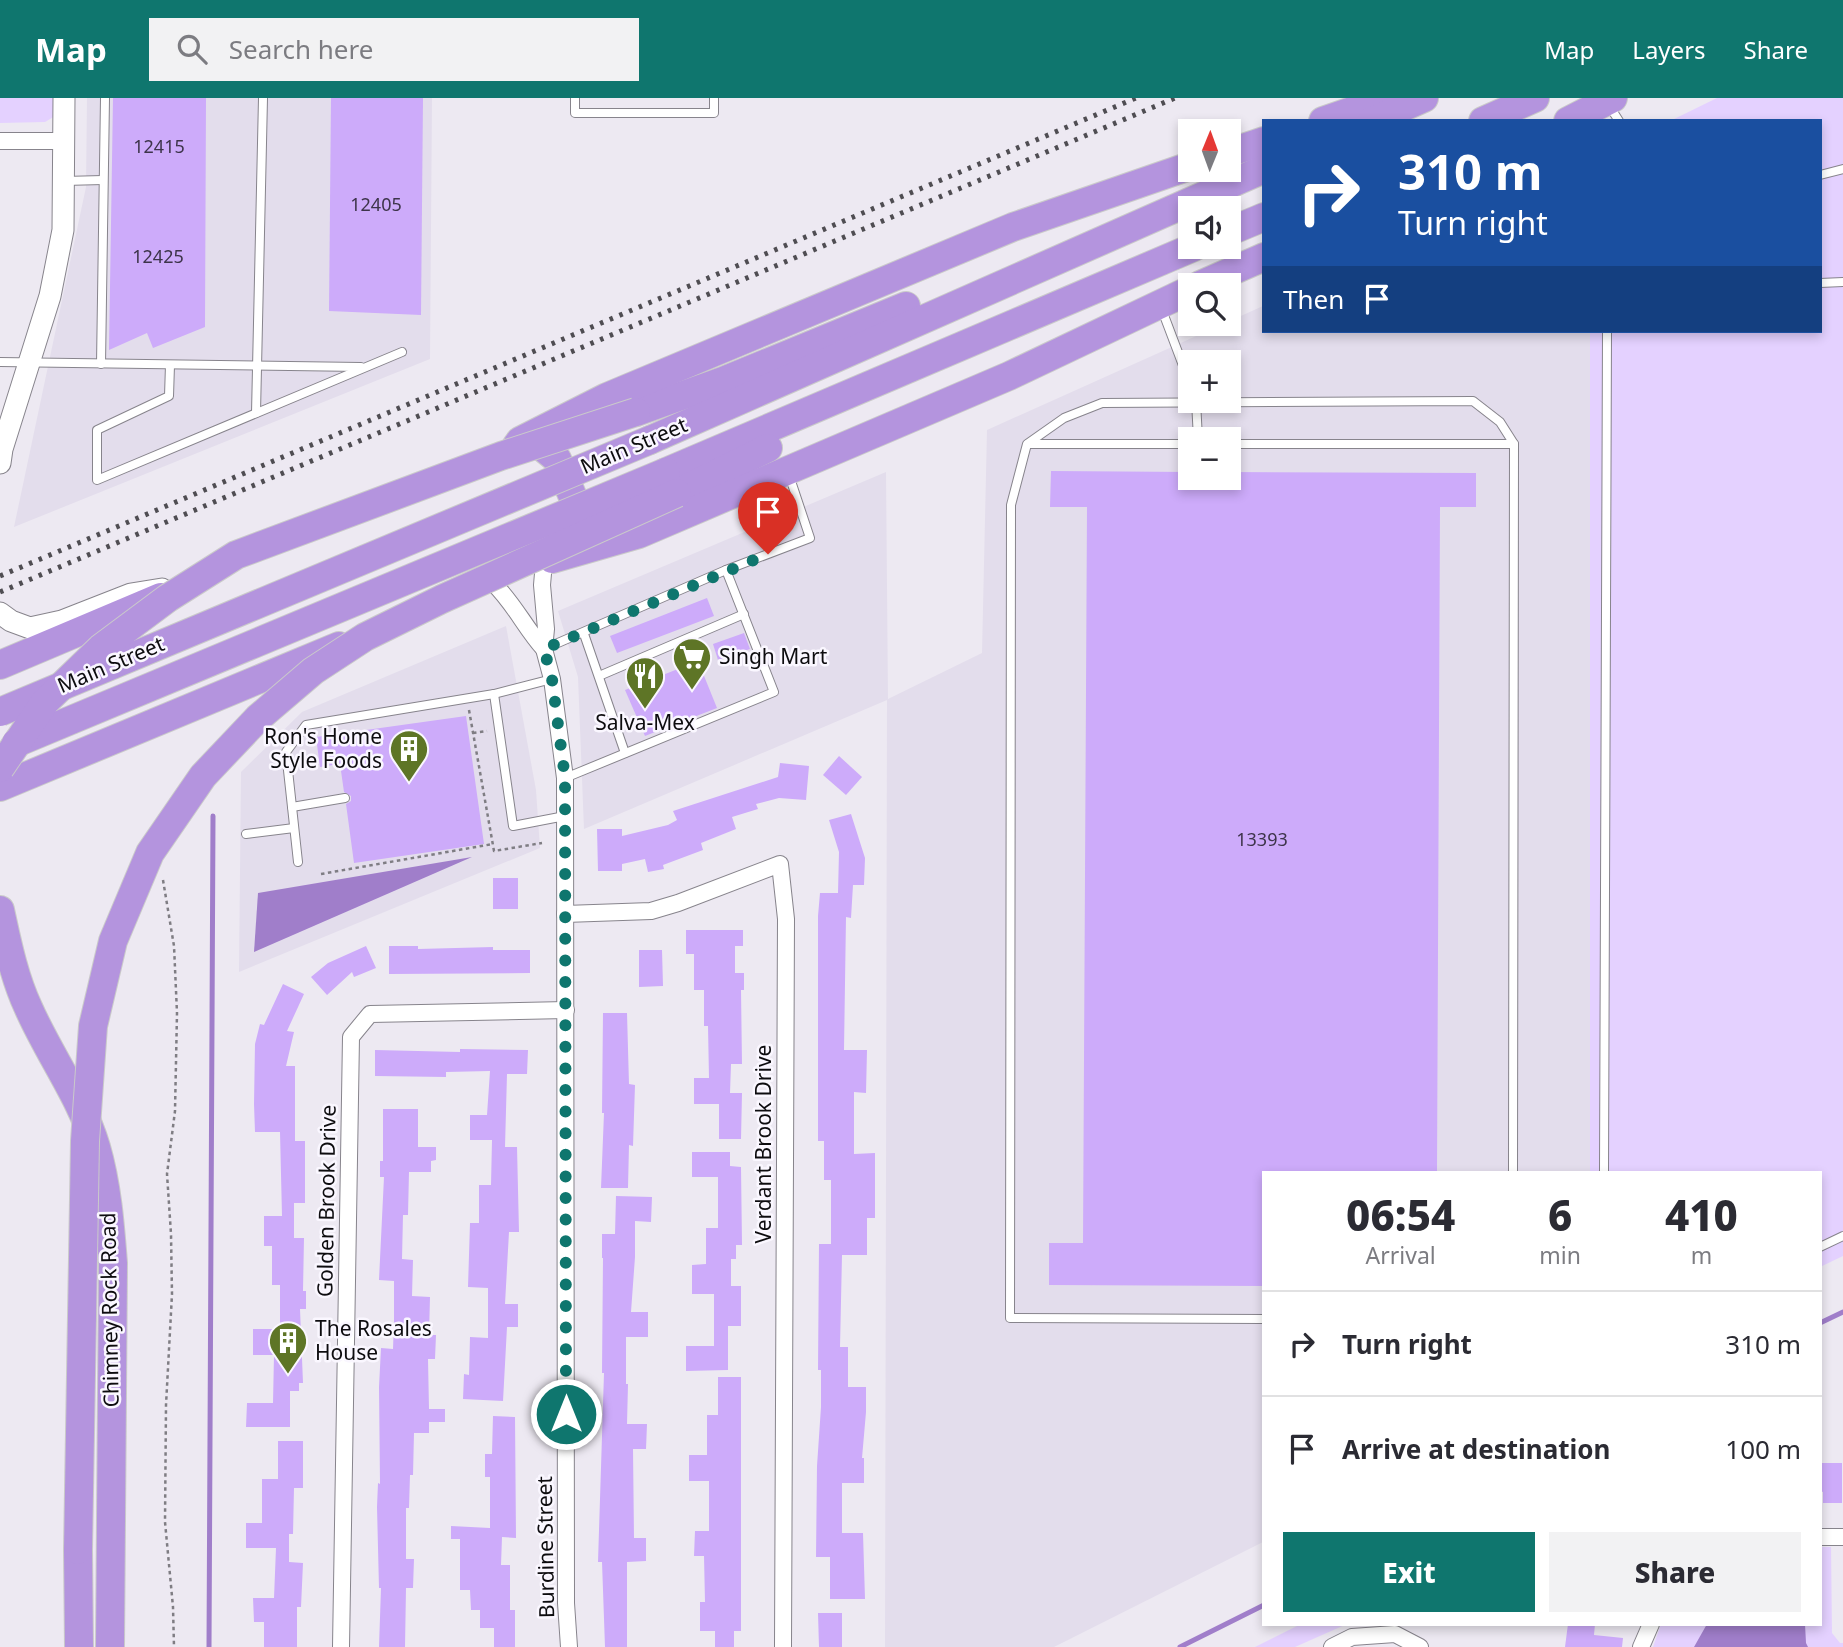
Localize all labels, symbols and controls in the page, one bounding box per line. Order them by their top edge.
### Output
search box [149,18,639,81]
text: Map [35,27,107,72]
icon: search [173,30,211,68]
text: Search here [229,31,373,67]
text: Map [1544,33,1594,66]
text: Layers [1632,33,1706,66]
text: Share [1744,33,1808,66]
north arrow [1178,119,1241,182]
map controls [1178,119,1241,490]
house number: 12415 [133,134,185,158]
text: 310 m [1398,138,1543,204]
icon: right [1283,147,1374,238]
house number: 12405 [350,192,402,216]
button: sound [1178,196,1241,259]
text: Turn right [1398,201,1548,244]
house number: 12425 [132,244,184,268]
button: search [1178,273,1241,336]
icon: arrive [1358,280,1396,318]
text: Then [1283,281,1344,317]
button: + [1178,350,1241,413]
street label: Main Street [576,410,692,480]
button: − [1178,427,1241,490]
pin [738,482,798,554]
icon: arrive [749,493,787,531]
street label: Main Street [53,629,169,699]
supermarket icon: Singh Mart [671,636,713,691]
place label: Singh Mart [719,642,828,670]
restaurant icon: Salva-Mex [624,655,666,710]
place label: Salva-Mex [595,708,695,736]
place label: Ron's Home Style Foods [264,722,382,774]
building icon: Ron's Home Style Foods [388,728,430,783]
house number: 13393 [1236,827,1288,851]
street label: Verdant Brook Drive [749,1045,777,1243]
street label: Golden Brook Drive [310,1104,342,1297]
text: 06:54 [1346,1186,1455,1243]
text: 6 [1548,1186,1572,1243]
text: 410 [1665,1186,1738,1243]
street label: Chimney Rock Road [93,1212,125,1408]
text: Arrival [1366,1239,1436,1271]
text: min [1539,1239,1581,1271]
text: m [1691,1239,1712,1271]
place label: The Rosales House [315,1314,432,1366]
building icon: The Rosales House [267,1320,309,1375]
icon: right [1283,1325,1321,1363]
text: Turn right [1342,1326,1472,1362]
text: 310 m [1725,1326,1801,1362]
position arrow [529,1377,603,1451]
icon: arrive [1283,1430,1321,1468]
text: Arrive at destination [1342,1431,1611,1467]
text: 100 m [1725,1431,1801,1467]
street label: Burdine Street [530,1475,560,1618]
button: Exit [1283,1532,1535,1612]
button: Share [1549,1532,1801,1612]

